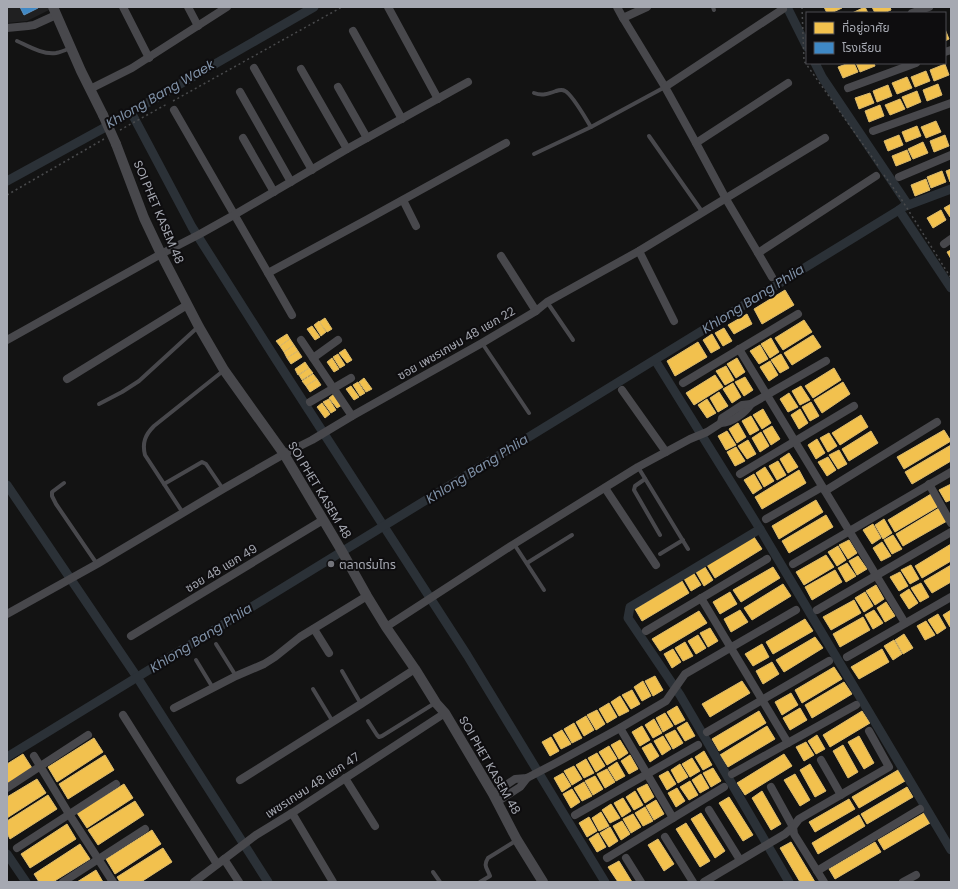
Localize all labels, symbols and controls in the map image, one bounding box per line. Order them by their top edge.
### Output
legend [806,12,946,64]
text: ที่อยู่อาศัย [842,19,890,36]
text: โรงเรียน [842,39,882,56]
water label: Khlong Bang Waek [102,54,219,133]
street label: SOI PHET KASEM 48 [130,158,188,266]
water label: Khlong Bang Phlia [698,260,808,338]
street label: ซอย เพชรเกษม 48 แยก 22 [394,302,518,384]
water label: Khlong Bang Phlia [422,430,532,508]
street label: SOI PHET KASEM 48 [284,438,356,542]
street label: ซอย 48 แยก 49 [182,540,260,596]
place label: ตลาดร่มไทร [339,556,396,573]
marker: ตลาดร่มไทร [326,559,336,569]
water label: Khlong Bang Phlia [146,599,256,677]
street label: SOI PHET KASEM 48 [455,713,525,817]
street label: เพชรเกษม 48 แยก 47 [261,748,363,822]

